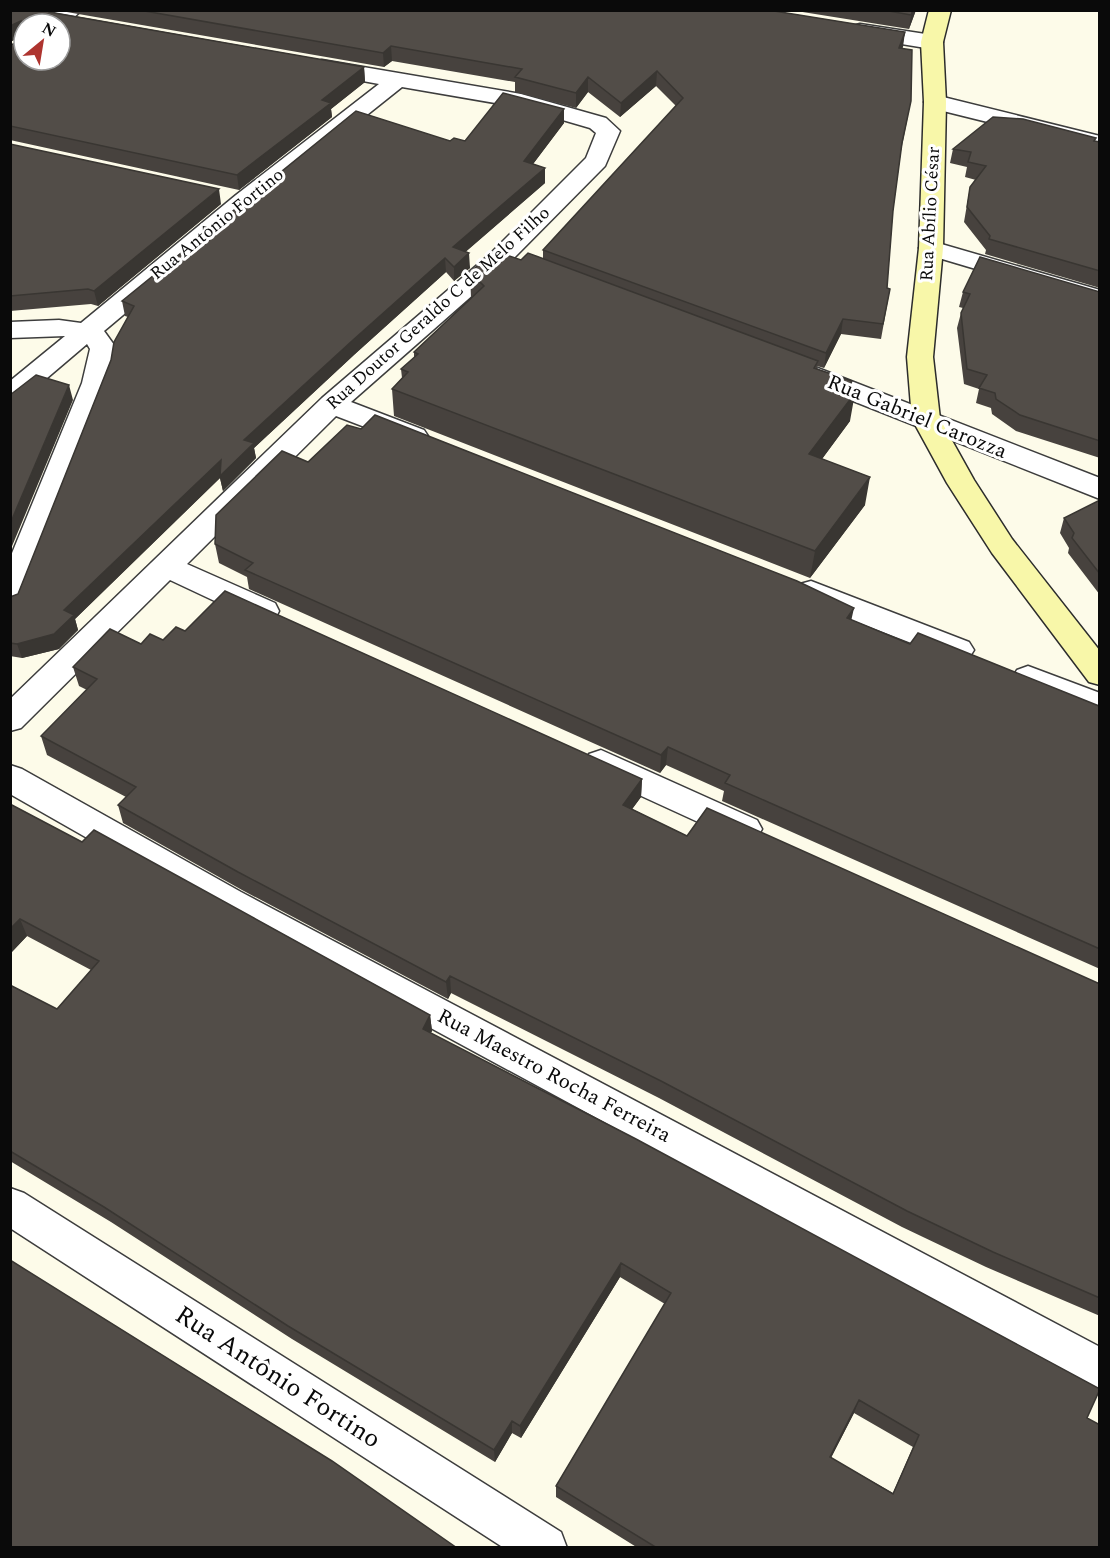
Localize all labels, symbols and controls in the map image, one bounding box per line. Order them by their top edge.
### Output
north arrow [12,12,72,72]
text: N [37,16,61,44]
street label: Rua Abílio César [913,146,947,282]
street label: Rua Antônio Fortino [144,162,290,286]
street label: Rua Doutor Geraldo C de Melo Filho [320,200,556,416]
street label: Rua Gabriel Carozza [822,366,1012,468]
street label: Rua Maestro Rocha Ferreira [431,1001,677,1152]
street label: Rua Antônio Fortino [167,1295,389,1459]

